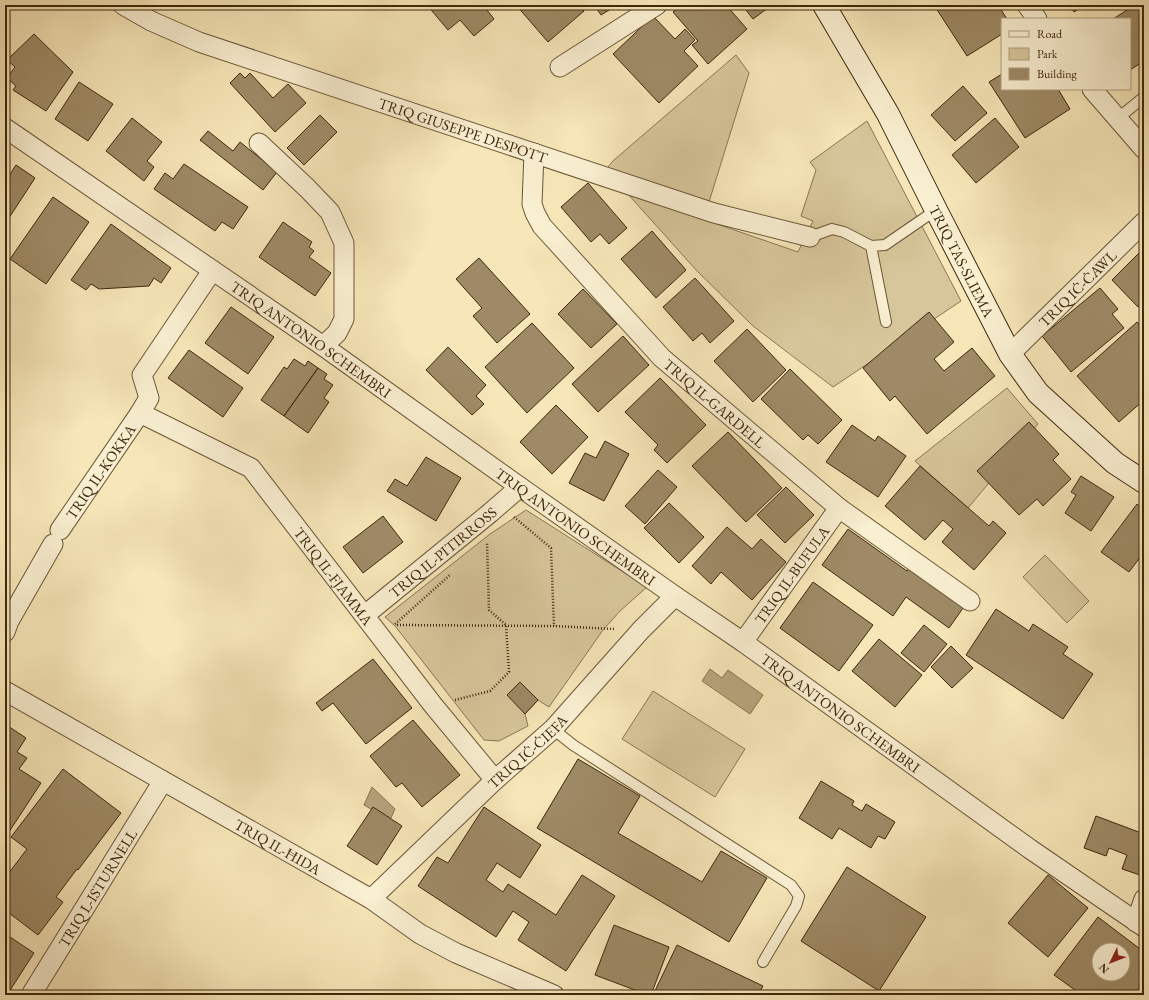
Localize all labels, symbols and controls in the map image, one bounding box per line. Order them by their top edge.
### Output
legend [1001,18,1131,90]
text: Road [1037,26,1063,42]
text: Park [1037,46,1058,62]
text: Building [1037,66,1078,82]
street label: TRIQ GIUSEPPE DESPOTT [376,93,551,167]
street label: TRIQ TAS-SLIEMA [925,202,999,321]
street label: TRIQ IĊ-ĊAWL [1034,245,1120,330]
street label: TRIQ ANTONIO SCHEMBRI [227,276,395,402]
street label: TRIQ IL-GARDELL [660,354,770,451]
street label: TRIQ IL-KOKKA [61,420,140,523]
street label: TRIQ ANTONIO SCHEMBRI [492,463,660,589]
street label: TRIQ IL-PITIRROSS [385,502,500,601]
street label: TRIQ IL-BUFULA [750,521,833,627]
street label: TRIQ IL-FJAMMA [290,523,378,629]
street label: TRIQ ANTONIO SCHEMBRI [758,649,924,776]
street label: TRIQ IĊ-ĊIEFA [483,710,572,792]
street label: TRIQ IL-ĦIDA [231,814,325,879]
street label: TRIQ L-ISTURNELL [54,825,141,950]
north arrow [1091,942,1131,982]
text: N [1095,961,1112,977]

